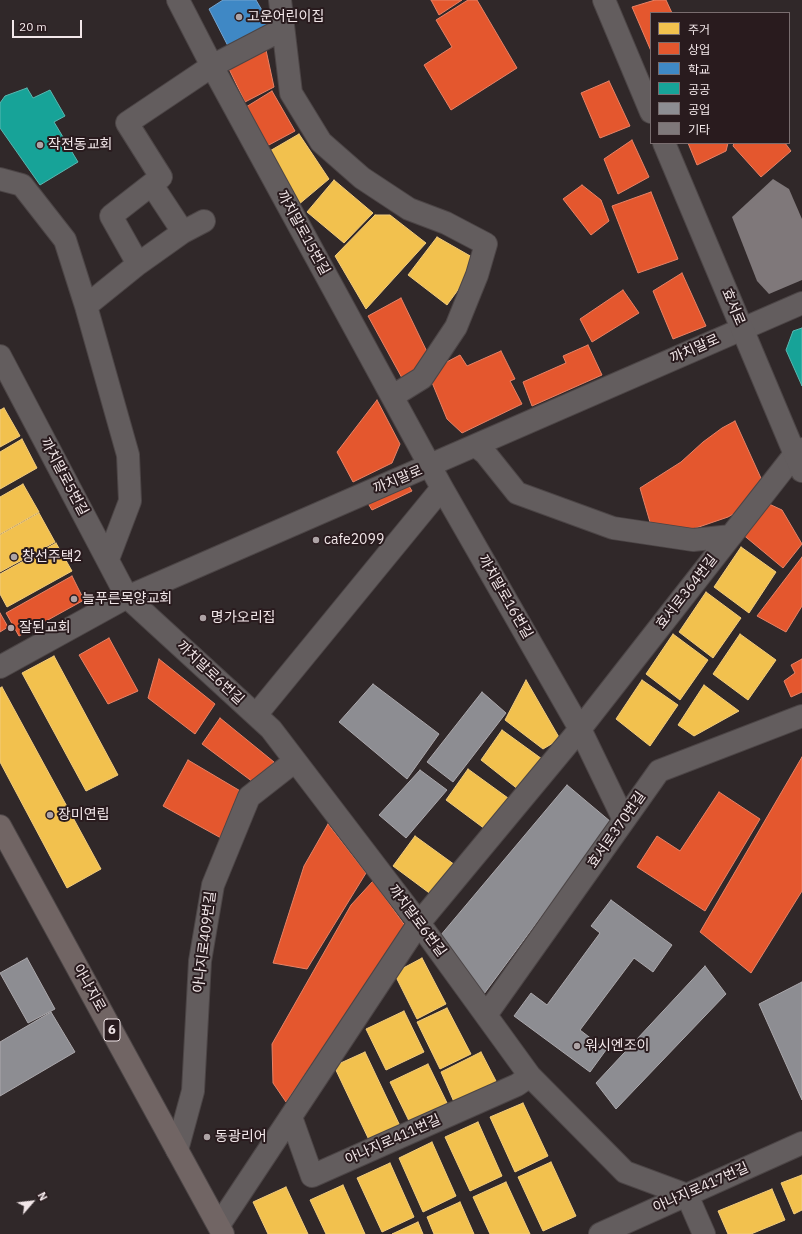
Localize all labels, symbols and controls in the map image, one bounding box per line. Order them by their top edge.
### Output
place label: 고운어린이집 [247,9,324,25]
scale bar [14,12,84,38]
marker: 고운어린이집 [234,12,244,22]
legend [650,12,790,144]
text: 20 m [19,19,47,34]
text: 주거 [688,22,710,37]
text: 상업 [688,42,710,57]
text: 학교 [688,62,710,77]
text: 공공 [688,82,710,97]
text: 공업 [688,102,710,117]
text: 기타 [688,122,710,137]
place label: 작전동교회 [48,137,112,153]
marker: 작전동교회 [35,140,45,150]
street label: 까치말로15번길 [273,188,333,278]
street label: 효서로 [718,286,748,328]
street label: 까치말로 [668,331,722,367]
street label: 까치말로5번길 [36,435,92,519]
street label: 까치말로 [371,462,425,498]
place label: cafe2099 [324,532,384,548]
marker: cafe2099 [311,535,321,545]
place label: 창선주택2 [22,549,82,565]
marker: 창선주택2 [9,552,19,562]
street label: 까치말로16번길 [474,552,536,642]
street label: 효서로364번길 [653,552,721,632]
place label: 늘푸른목양교회 [82,591,172,607]
marker: 늘푸른목양교회 [69,594,79,604]
place label: 명가오리집 [211,610,275,626]
marker: 명가오리집 [198,613,208,623]
place label: 잘된교회 [19,620,71,636]
marker: 잘된교회 [6,623,16,633]
street label: 까치말로6번길 [173,638,247,708]
street label: 효서로370번길 [584,788,650,872]
place label: 장미연립 [58,807,110,823]
marker: 장미연립 [45,810,55,820]
street label: 까치말로6번길 [385,882,449,960]
street label: 아나지로409번길 [190,890,220,994]
street label: 아나지로 [69,961,109,1015]
road number: 6 [104,1019,120,1041]
place label: 워시엔조이 [585,1038,649,1054]
marker: 워시엔조이 [572,1041,582,1051]
street label: 아나지로411번길 [343,1111,443,1169]
place label: 동광리어 [215,1129,267,1145]
marker: 동광리어 [202,1132,212,1142]
street label: 아나지로417번길 [651,1159,751,1217]
north arrow [12,1182,52,1222]
text: N [35,1190,51,1203]

